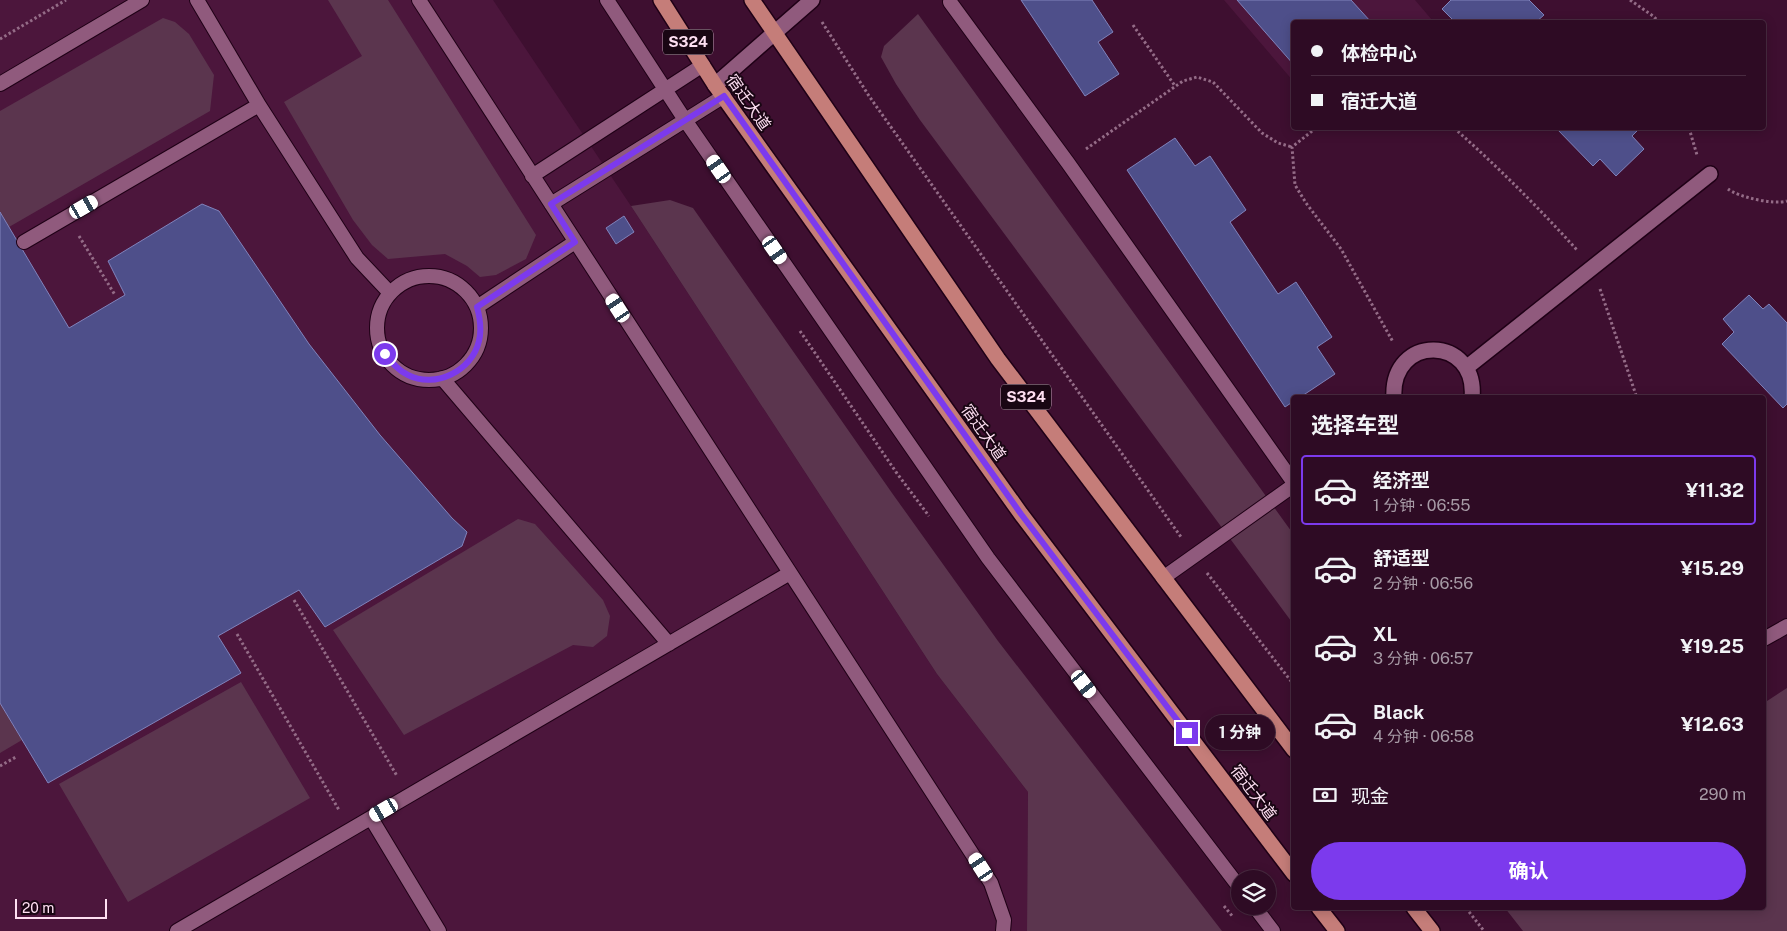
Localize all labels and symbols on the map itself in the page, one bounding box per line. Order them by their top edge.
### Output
road number: S324 [663,30,713,54]
street label: 宿迁大道 [722,71,775,134]
car [704,152,733,186]
car [67,193,100,221]
car [760,233,789,267]
car [603,291,632,325]
route start [374,343,396,365]
road number: S324 [1001,384,1051,410]
street label: 宿迁大道 [957,401,1010,464]
car [1068,668,1099,700]
callout: 1 分钟 [1204,716,1274,750]
route end [1176,722,1198,744]
street label: 宿迁大道 [1227,761,1280,824]
car [367,796,400,824]
car [966,850,995,884]
scale bar [15,896,108,919]

